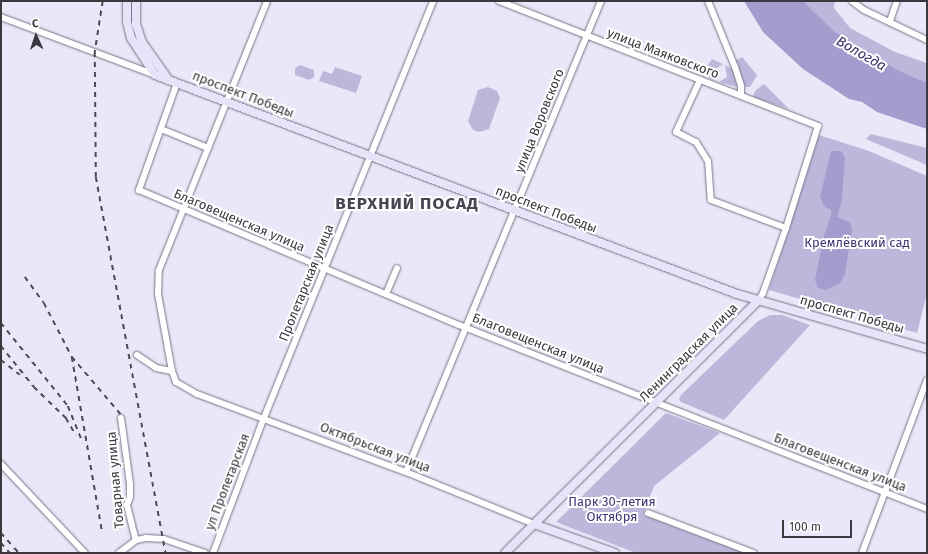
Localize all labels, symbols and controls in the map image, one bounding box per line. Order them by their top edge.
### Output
north arrow [16,16,56,56]
text: С [32,17,39,30]
street label: улица Маяковского [605,25,721,83]
water label: Вологда [833,33,889,75]
street label: улица Воровского [512,67,568,175]
street label: проспект Победы [190,68,296,122]
street label: проспект Победы [493,183,599,237]
street label: Благовещенская улица [171,186,307,256]
district label: ВЕРХНИЙ ПОСАД [335,194,479,214]
street label: Пролетарская улица [276,222,338,344]
park label: Кремлёвский сад [804,235,910,251]
street label: проспект Победы [798,293,906,337]
street label: Ленинградская улица [636,300,742,406]
street label: Благовещенская улица [470,310,606,378]
street label: Октябрьская улица [318,420,432,476]
street label: Благовещенская улица [771,430,909,496]
street label: Товарная улица [104,431,128,529]
street label: ул Пролетарская [202,431,254,533]
park label: Парк 30-летия Октября [568,495,656,526]
scale bar [784,512,854,538]
text: 100 m [789,520,821,534]

